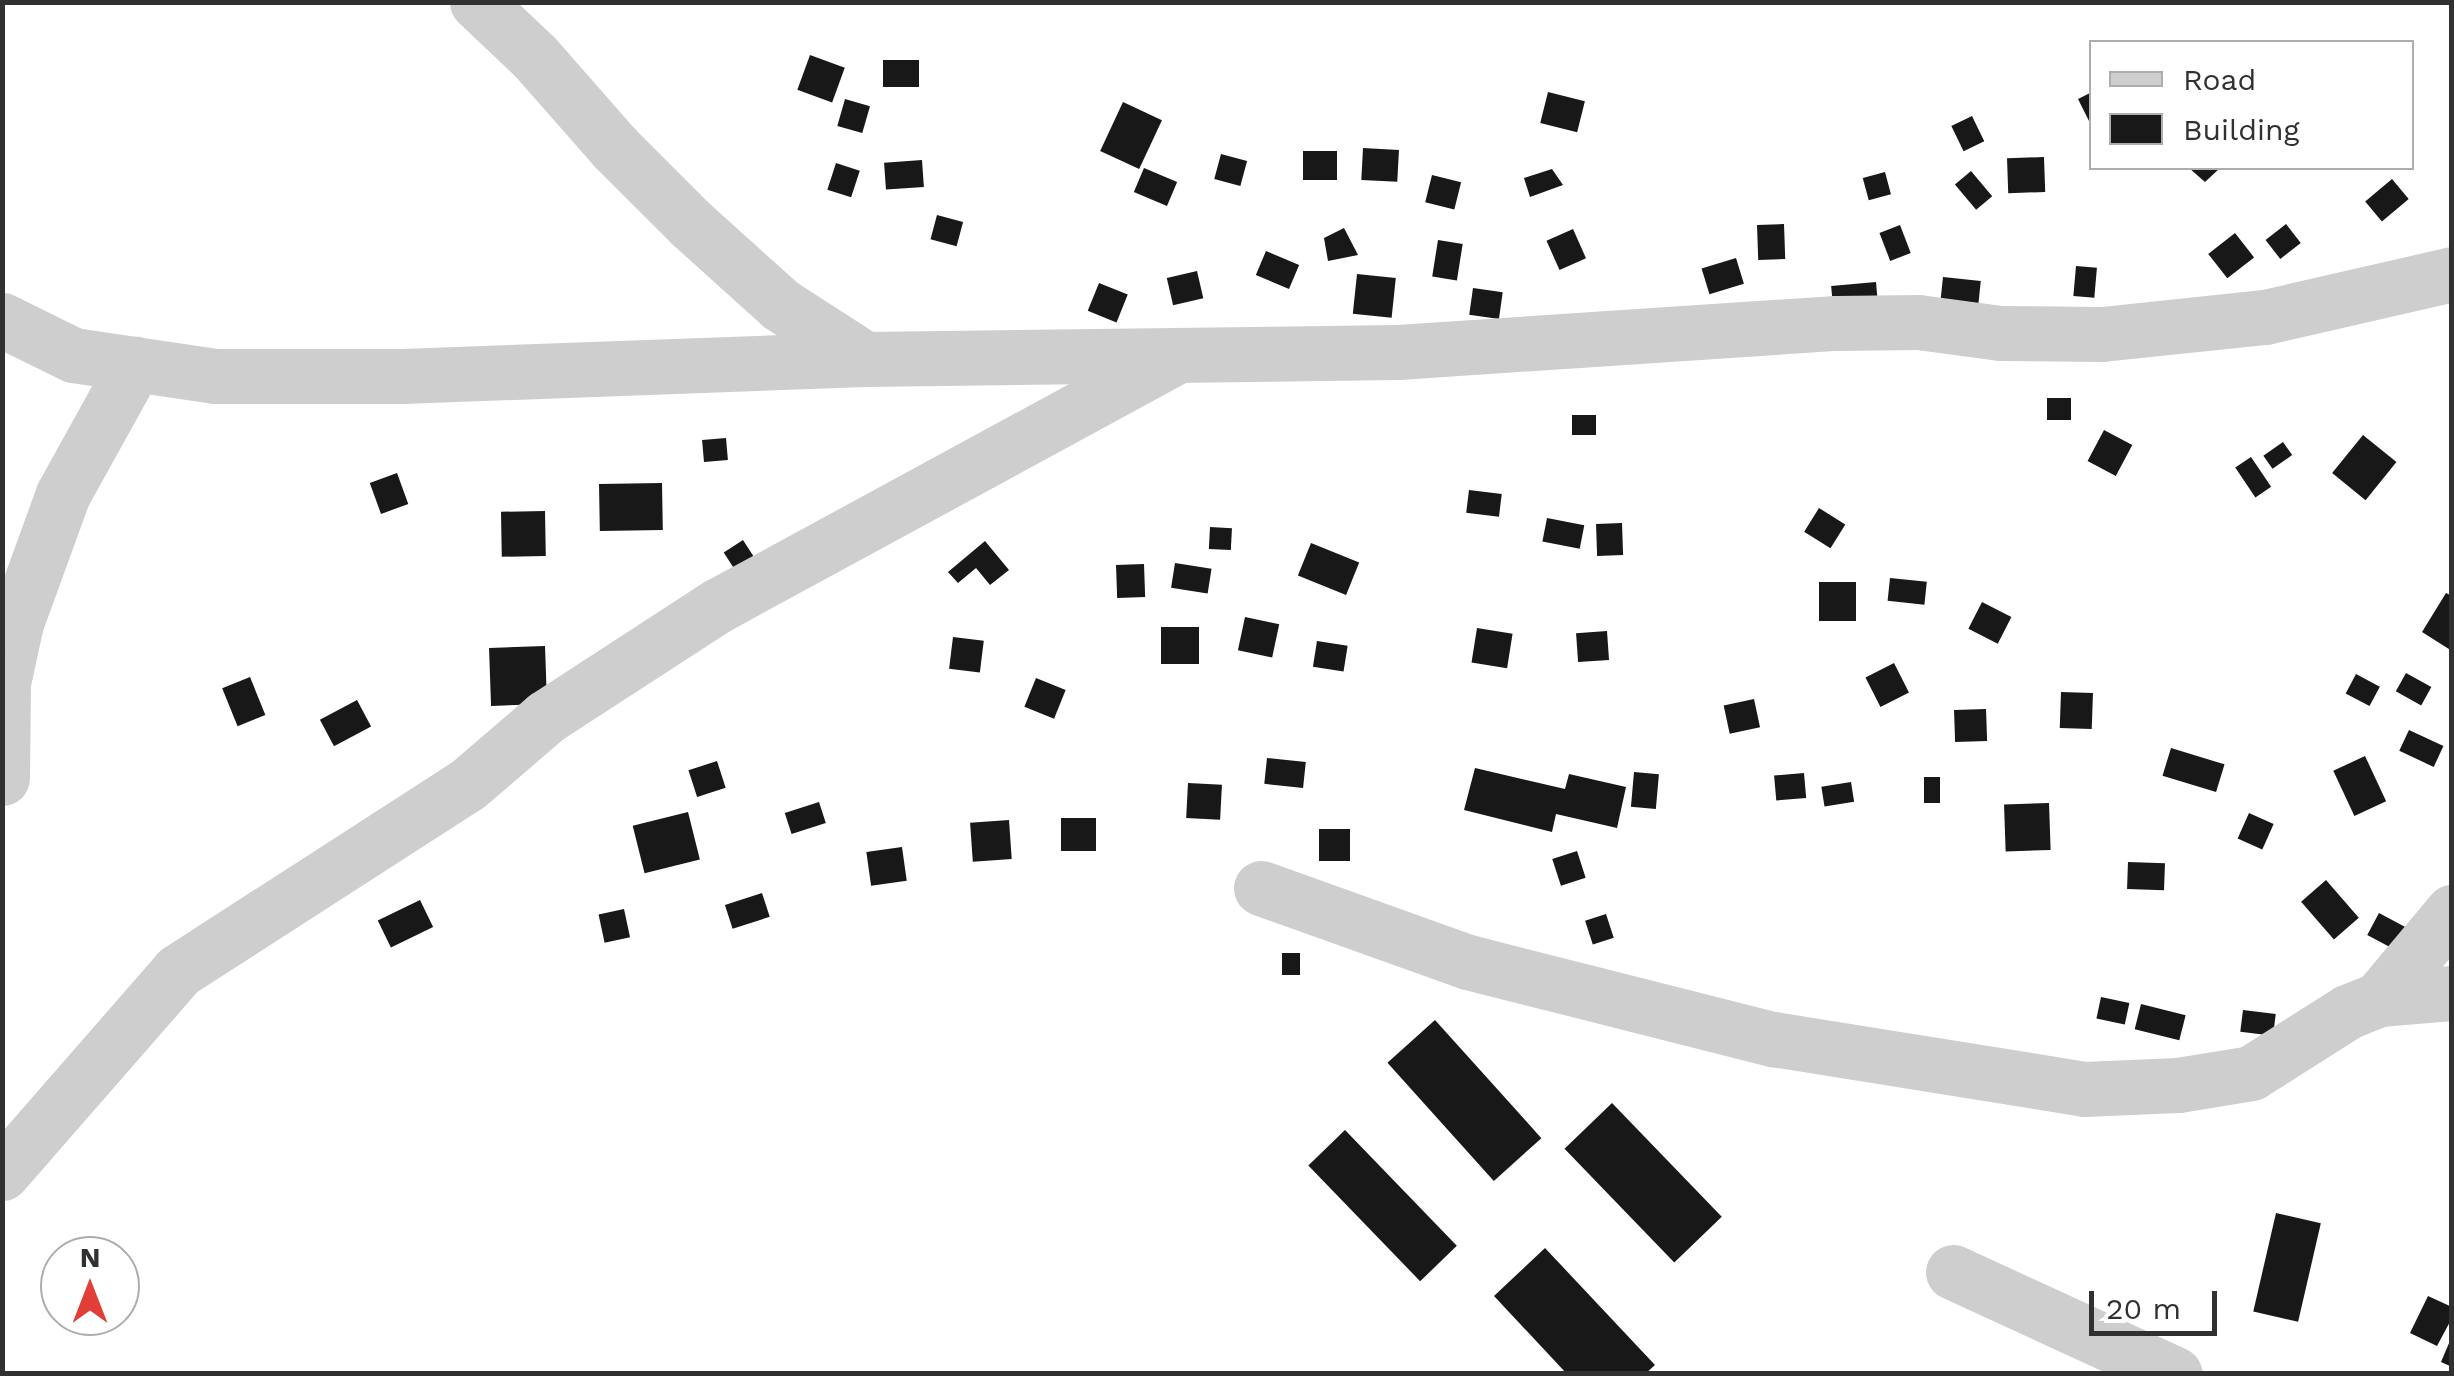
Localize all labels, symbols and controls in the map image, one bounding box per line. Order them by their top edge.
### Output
legend [2089,40,2414,170]
text: Road [2183,62,2256,97]
text: Building [2183,112,2300,147]
north arrow [40,1236,140,1336]
text: N [80,1241,100,1274]
scale bar [2094,1271,2222,1333]
text: 20 m [2106,1291,2181,1326]

